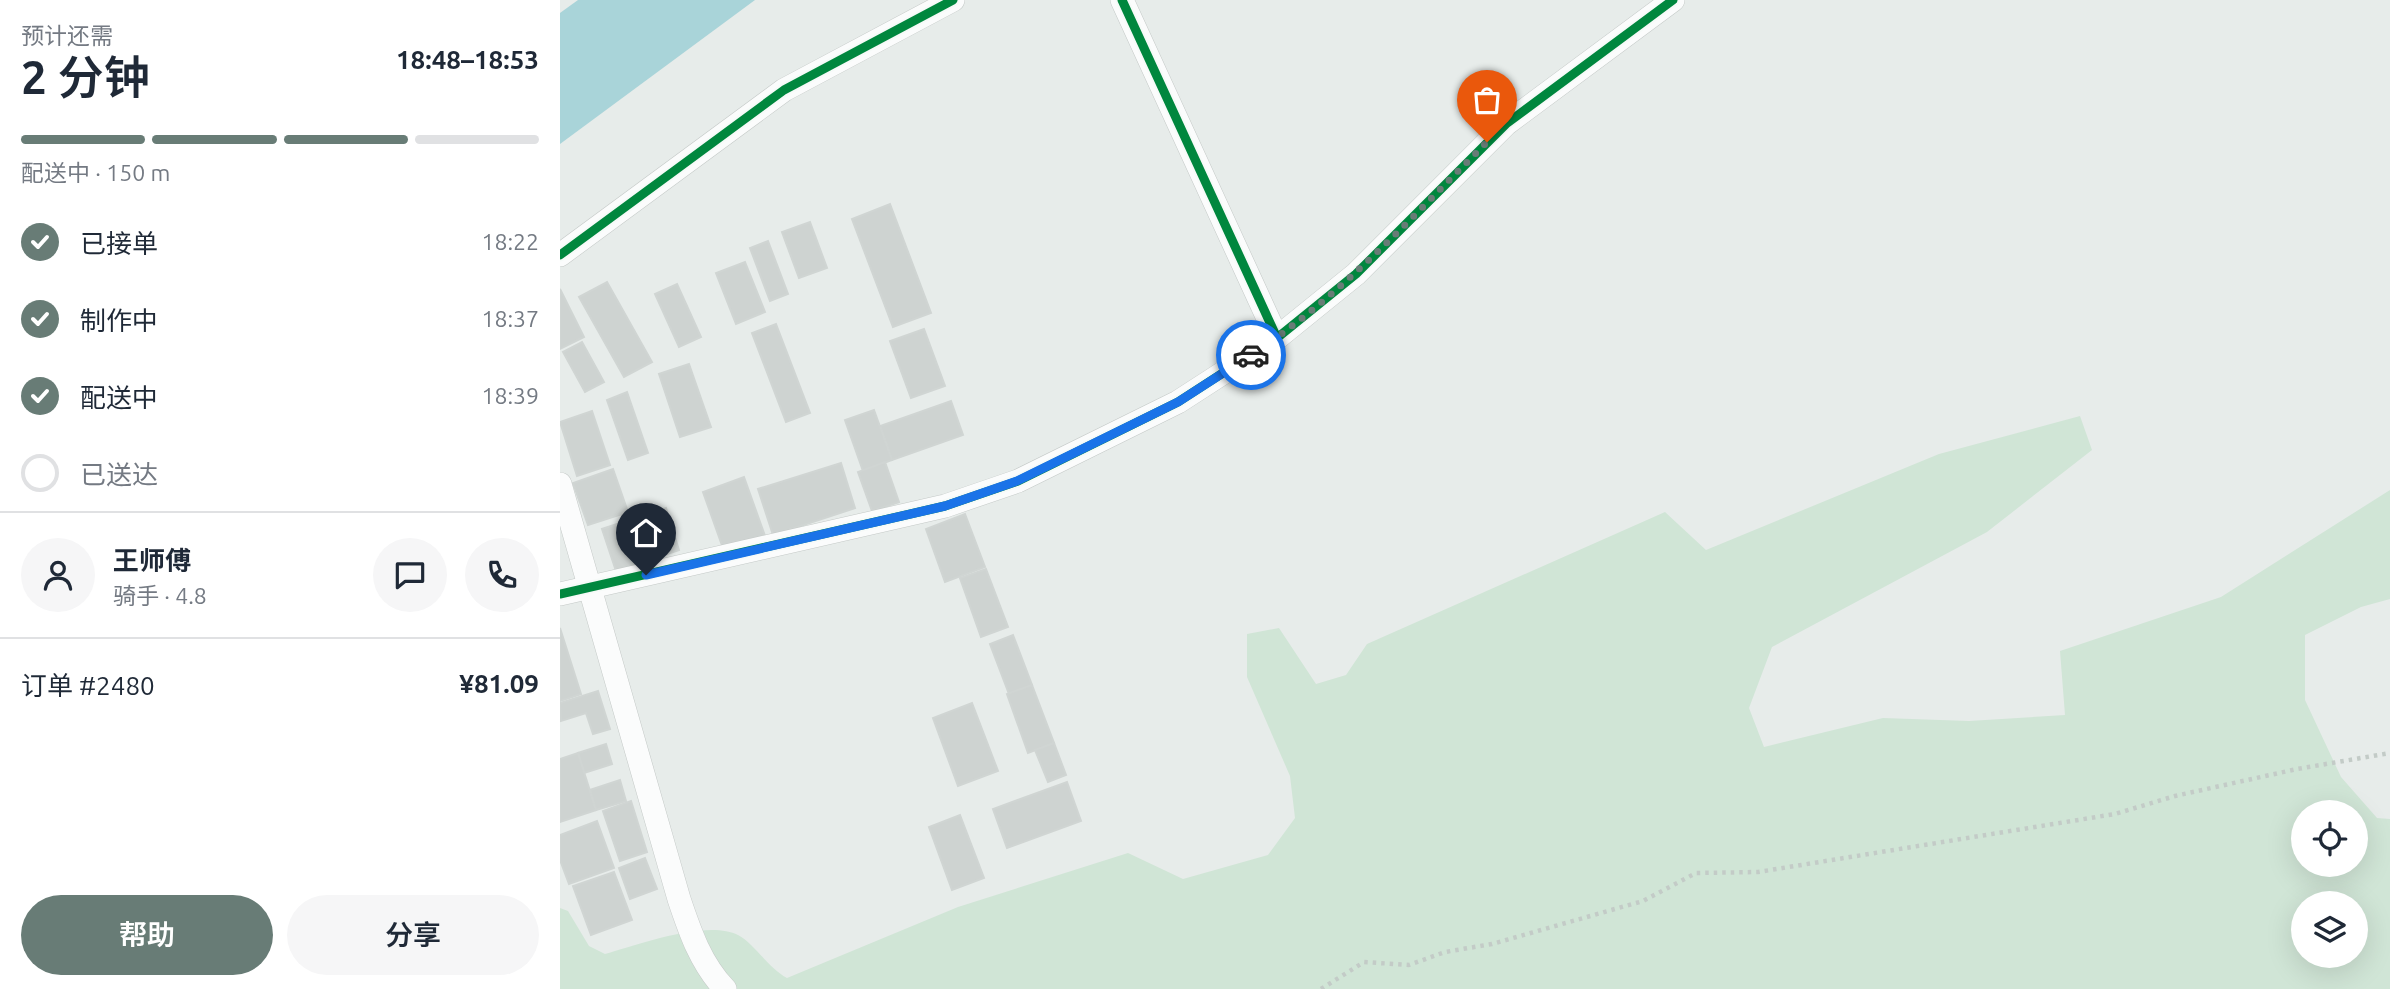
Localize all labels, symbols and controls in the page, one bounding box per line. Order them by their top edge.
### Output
text: 预计还需 [21,23,113,48]
text: 18:48–18:53 [396,45,539,74]
text: 2 分钟 [21,51,150,103]
pin [1457,70,1517,142]
icon: bag [1468,81,1506,119]
text: 配送中 · 150 m [21,160,170,185]
icon: check [21,223,59,261]
text: 已接单 [80,229,158,258]
text: 18:22 [481,229,539,254]
icon: check [21,300,59,338]
text: 制作中 [80,306,158,335]
text: 18:37 [481,306,539,331]
courier [1216,320,1286,390]
icon: car [1232,336,1270,374]
icon: check [21,377,59,415]
text: 配送中 [80,383,158,412]
text: 18:39 [481,383,539,408]
text: 已送达 [80,460,158,489]
pin [616,503,676,575]
icon: home [627,514,665,552]
button: person [21,538,95,612]
button: chat [373,538,447,612]
button: phone [465,538,539,612]
text: 王师傅 [113,546,191,575]
text: 骑手 · 4.8 [113,583,207,608]
text: ¥81.09 [459,669,539,698]
text: 订单 #2480 [21,671,155,700]
map controls [2291,800,2368,968]
button: locate [2291,800,2368,877]
button: layers [2291,891,2368,968]
button: 帮助 [21,895,273,975]
button: 分享 [287,895,539,975]

